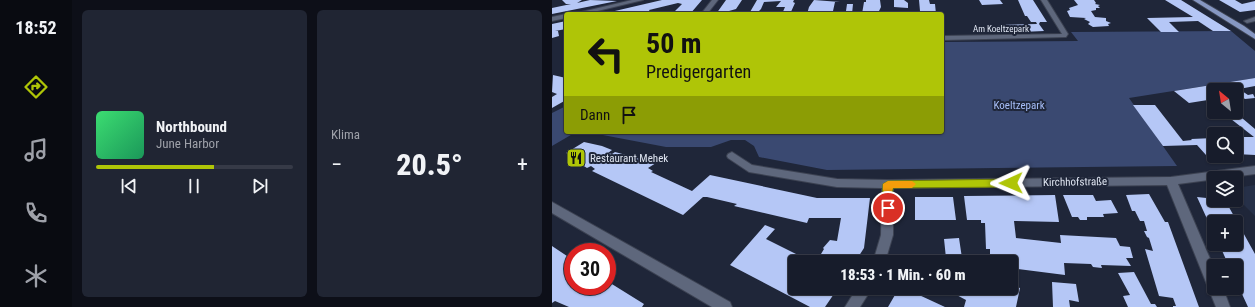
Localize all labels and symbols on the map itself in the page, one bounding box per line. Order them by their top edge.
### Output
street label: Am Koeltzepark [973,24,1029,34]
north arrow [1207,83,1243,119]
park label: Koeltzepark [993,99,1045,112]
restaurant icon: Restaurant Mehek [565,147,587,169]
place label: Restaurant Mehek [590,152,668,165]
position arrow [990,162,1032,204]
street label: Kirchhofstraße [1043,175,1107,189]
pin [871,191,905,225]
speed limit sign: 30 [564,243,616,295]

